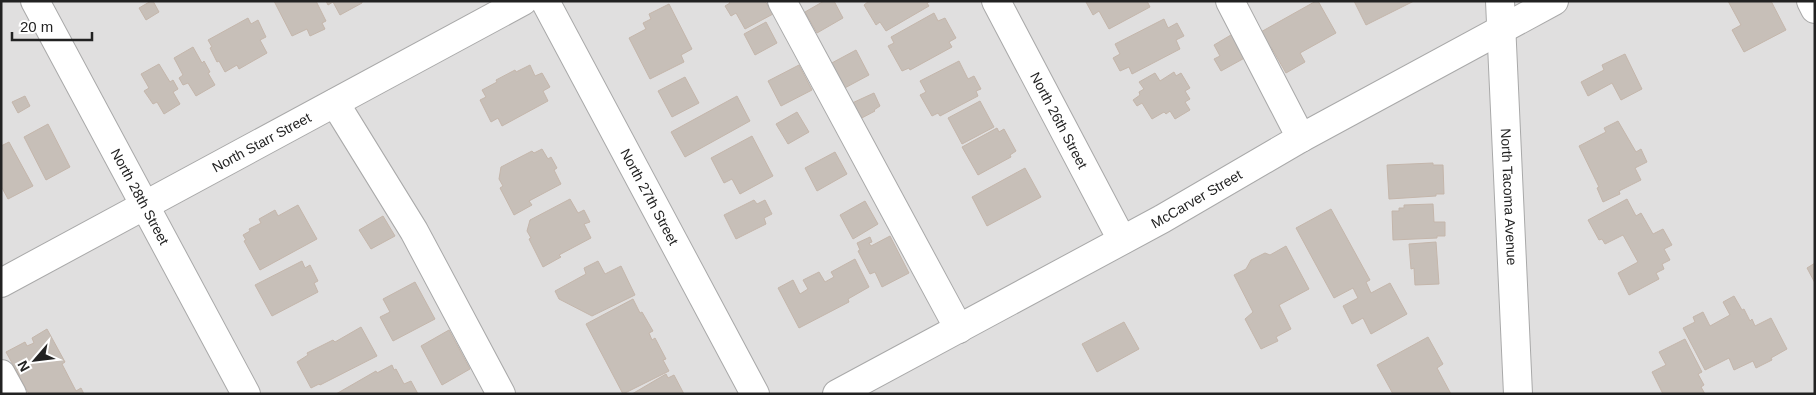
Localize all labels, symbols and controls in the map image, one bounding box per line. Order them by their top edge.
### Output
scale bar [12,10,92,42]
text: 20 m [20,18,53,35]
street label: North 26th Street [1027,69,1091,171]
street label: North Starr Street [209,109,314,175]
street label: North Tacoma Avenue [1498,128,1520,266]
street label: North 28th Street [108,146,172,247]
street label: North 27th Street [617,146,682,248]
street label: McCarver Street [1148,166,1245,231]
north arrow [10,335,60,385]
text: N [14,358,33,374]

